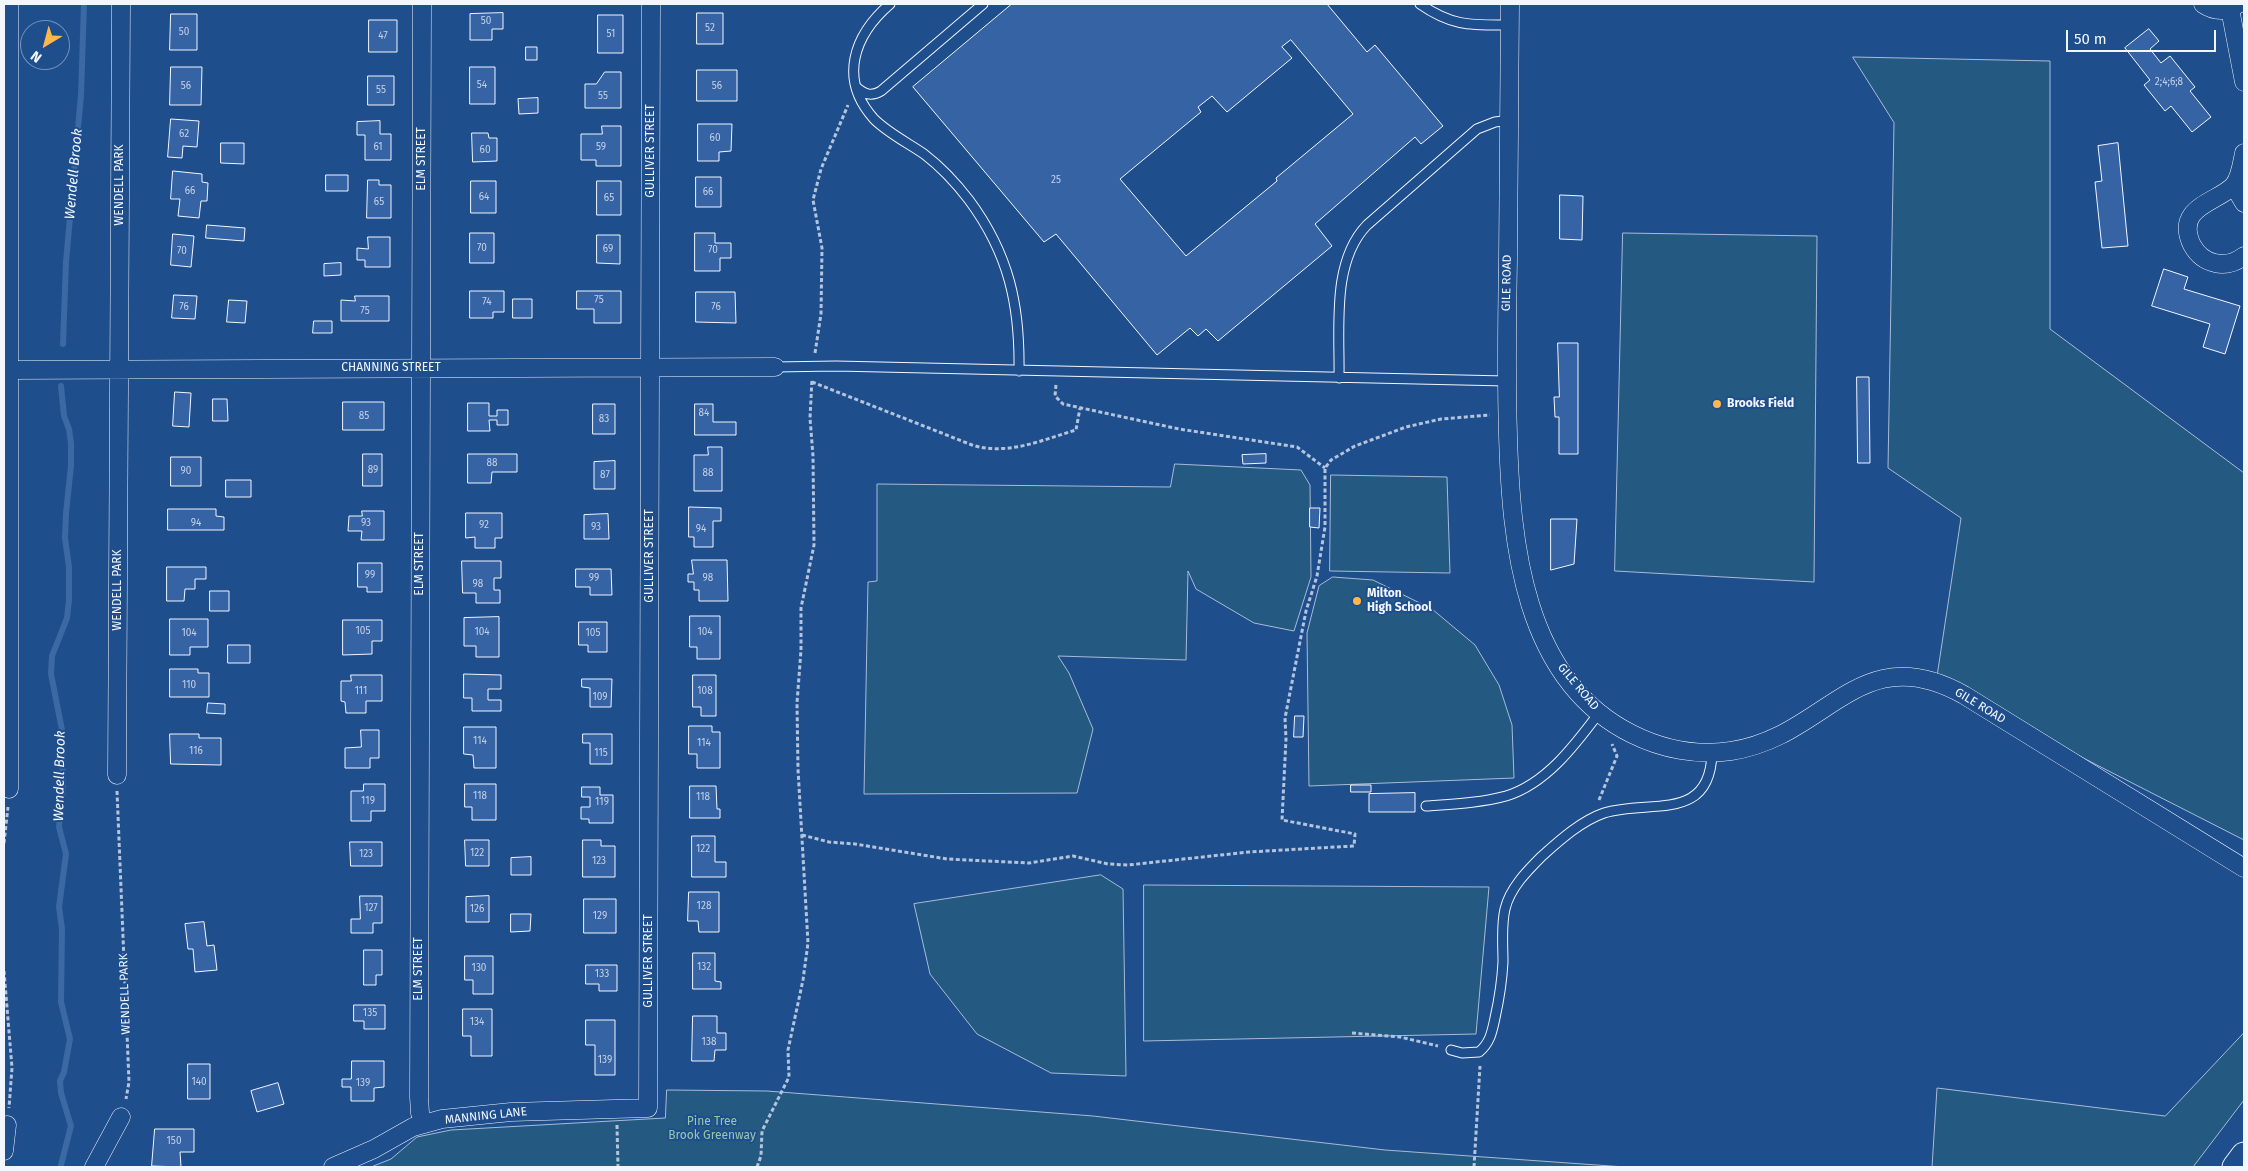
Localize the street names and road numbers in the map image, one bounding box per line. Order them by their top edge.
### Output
street label: GULLIVER STREET [644,104,658,198]
street label: ELM STREET [415,127,429,191]
street label: WENDELL PARK [113,144,127,226]
street label: GILE ROAD [1499,255,1515,311]
street label: CHANNING STREET [341,361,441,375]
street label: GULLIVER STREET [643,509,657,603]
street label: ELM STREET [413,532,427,596]
street label: WENDELL PARK [111,549,125,631]
street label: GILE ROAD [1554,661,1602,713]
street label: GILE ROAD [1952,685,2008,727]
street label: GULLIVER STREET [642,914,656,1008]
street label: ELM STREET [412,937,426,1001]
street label: WENDELL PARK [116,953,134,1035]
street label: MANNING LANE [444,1105,528,1127]

